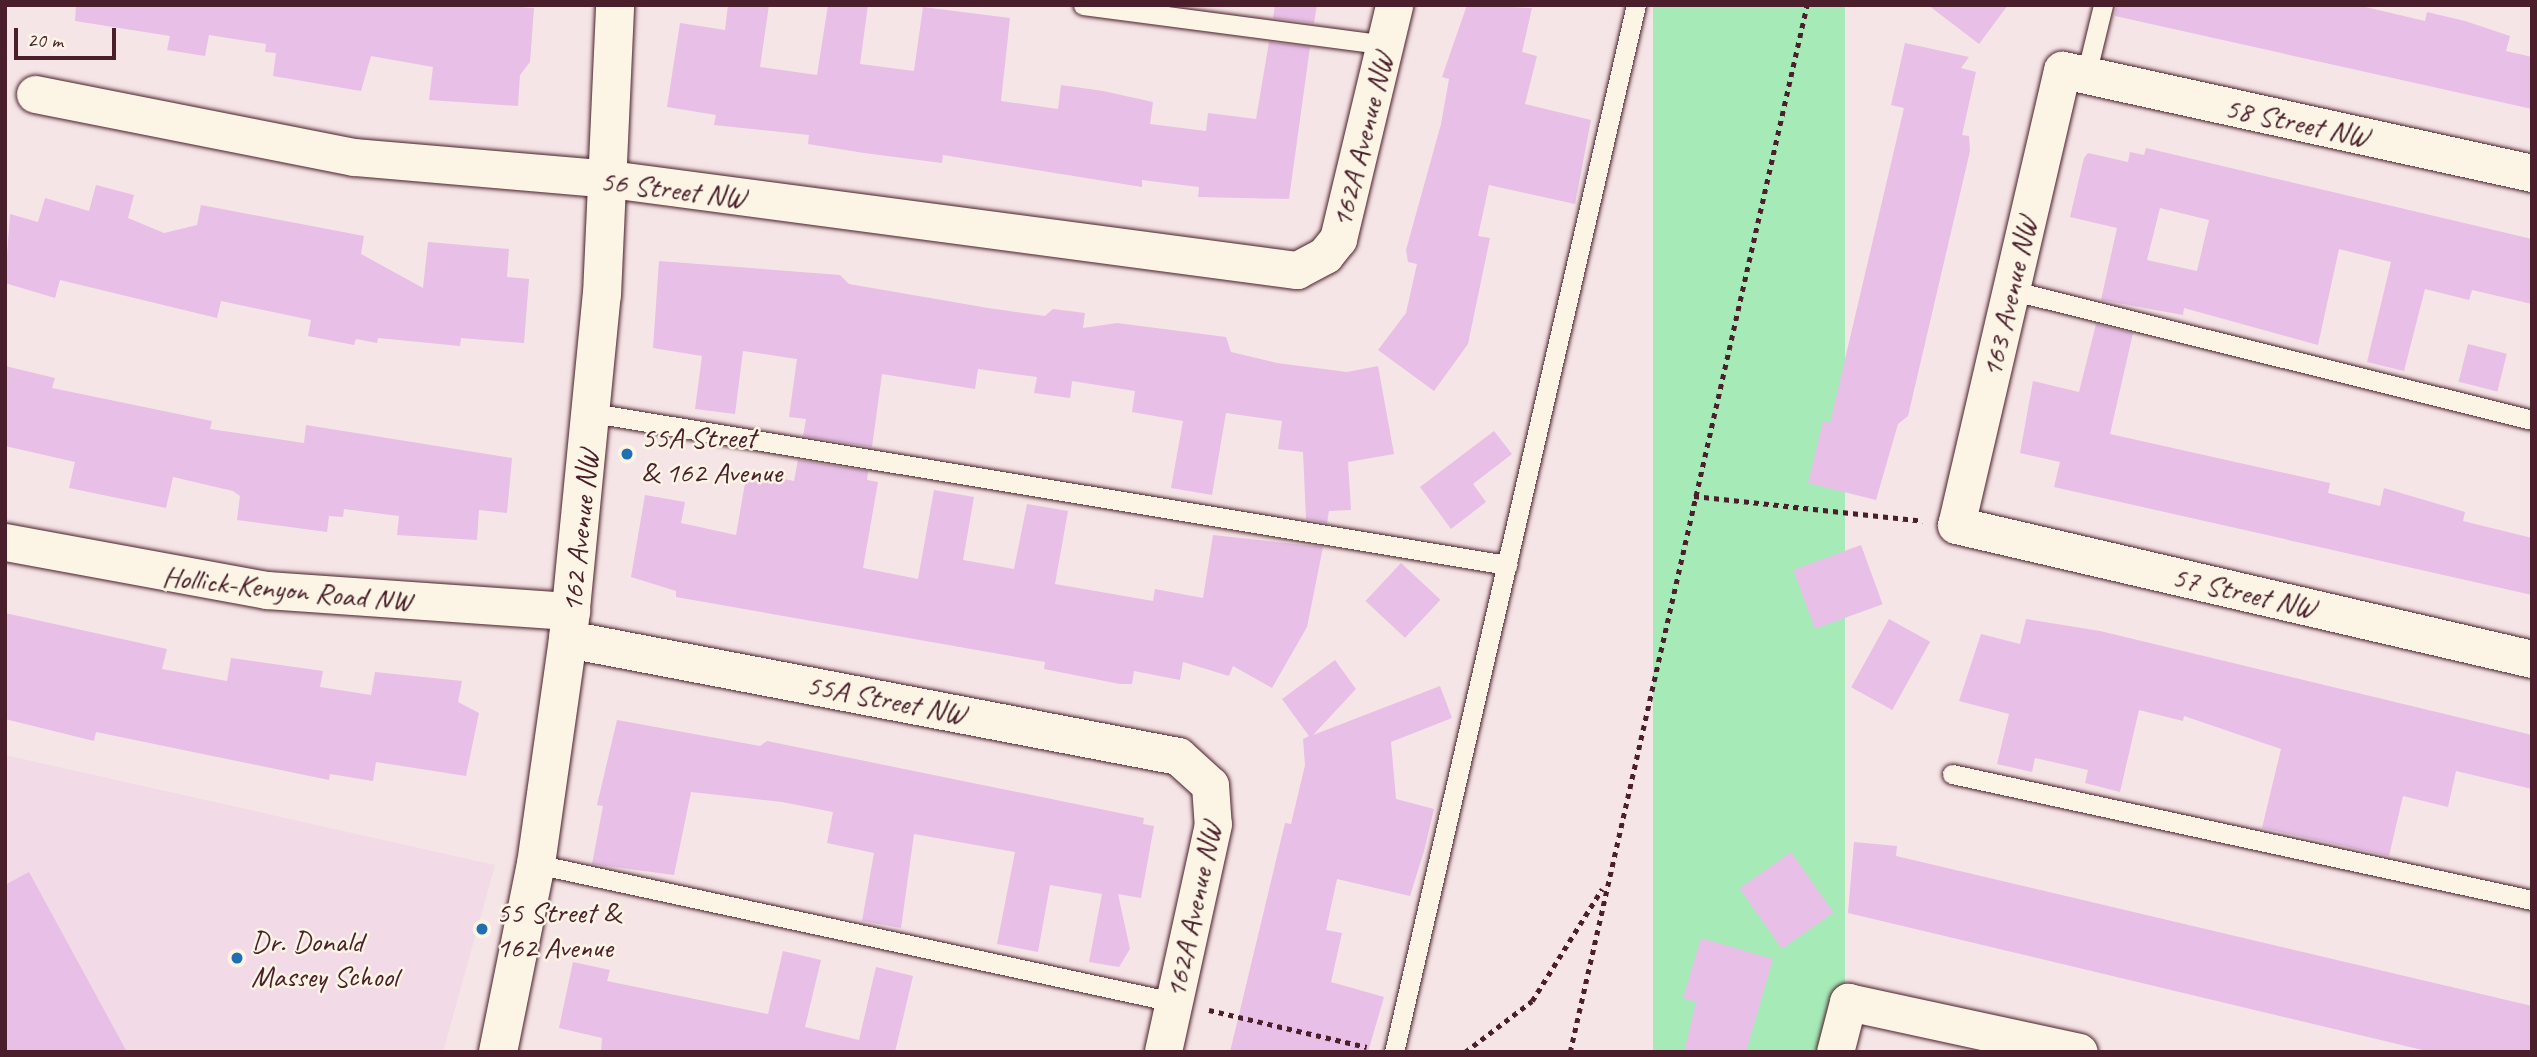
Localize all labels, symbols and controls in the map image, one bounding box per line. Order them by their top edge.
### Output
scale bar [18,14,119,58]
text: 20 m [27,27,63,53]
street label: 162A Avenue NW [1323,49,1401,231]
street label: 58 Street NW [2222,89,2372,155]
street label: 56 Street NW [598,162,748,216]
street label: 163 Avenue NW [1973,213,2045,381]
place label: 55A Street & 162 Avenue [641,419,782,490]
marker: 55A Street & 162 Avenue [619,446,635,462]
street label: 162 Avenue NW [554,448,606,614]
street label: Hollick-Kenyon Road NW [160,558,414,620]
street label: 57 Street NW [2169,558,2319,626]
street label: 55A Street NW [803,666,969,732]
street label: 162A Avenue NW [1157,819,1229,1001]
place label: 55 Street & 162 Avenue [496,894,620,964]
marker: 55 Street & 162 Avenue [474,921,490,937]
place label: Dr. Donald Massey School [251,923,398,993]
marker: Dr. Donald Massey School [229,950,245,966]

